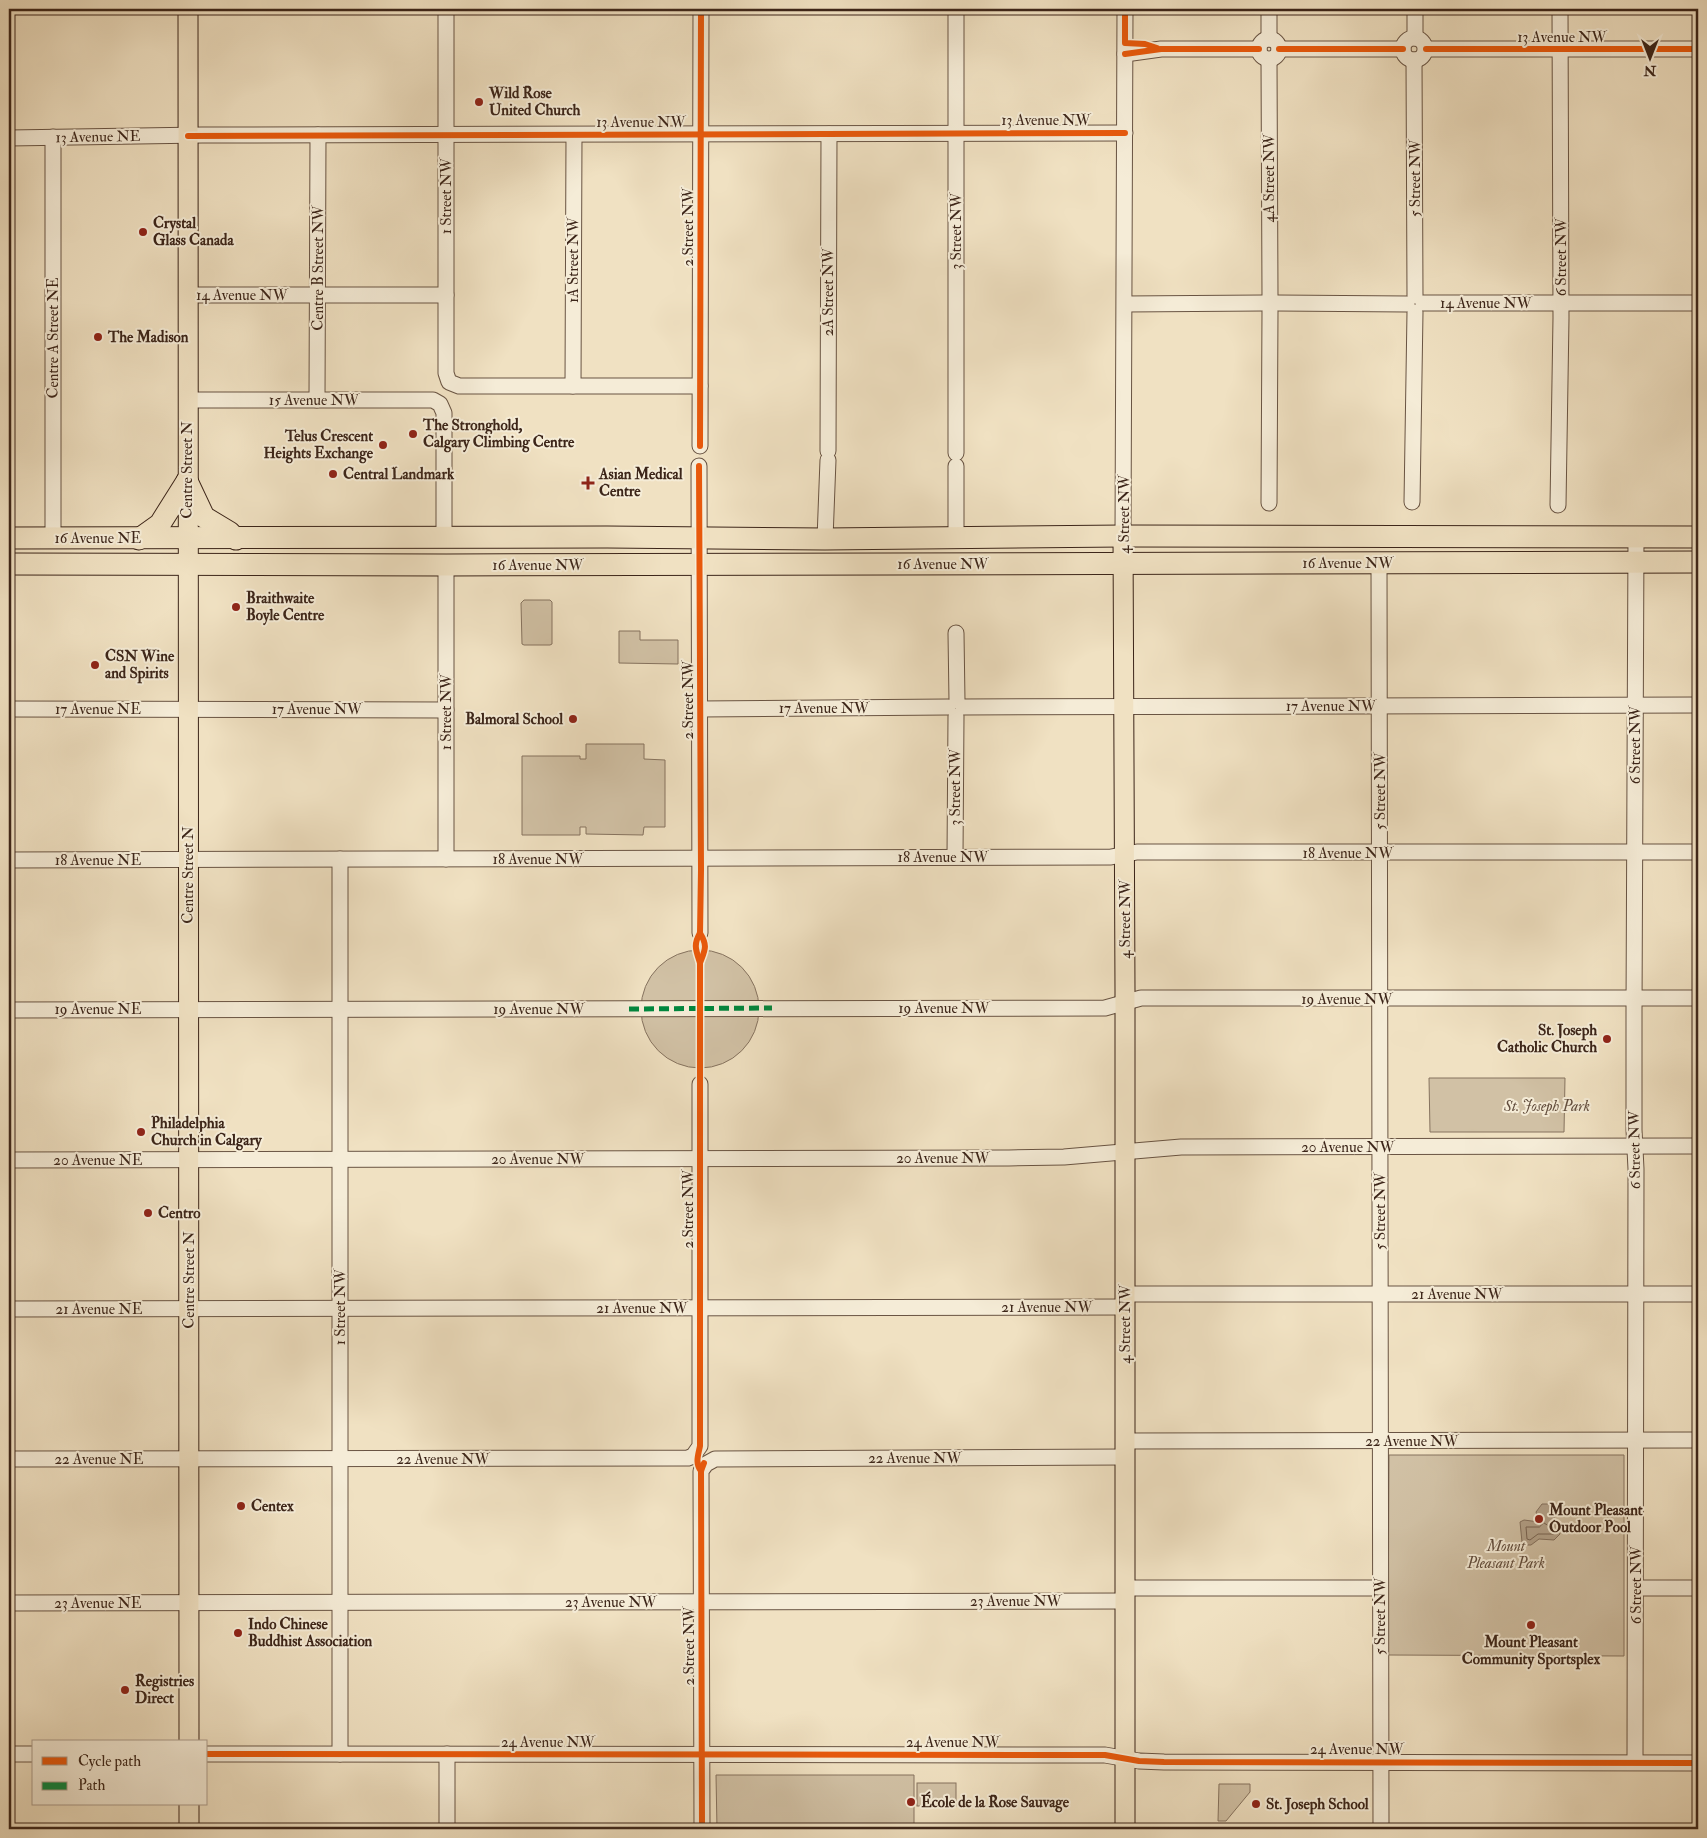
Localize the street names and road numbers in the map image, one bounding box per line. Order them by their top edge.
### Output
street label: 13 Avenue NW [1517,28,1608,47]
street label: 13 Avenue NW [1001,111,1092,130]
street label: 13 Avenue NW [596,113,687,132]
street label: 13 Avenue NE [55,127,141,147]
street label: 4A Street NW [1260,133,1279,222]
street label: 5 Street NW [1406,138,1425,217]
street label: 1 Street NW [437,157,456,234]
street label: 2 Street NW [679,187,698,266]
street label: 3 Street NW [947,192,966,269]
street label: Centre B Street NW [309,204,328,331]
street label: 1A Street NW [564,216,583,303]
street label: 6 Street NW [1552,217,1571,296]
street label: 2A Street NW [819,247,838,336]
street label: Centre A Street NE [44,277,63,398]
street label: 14 Avenue NW [196,286,289,305]
street label: 14 Avenue NW [1440,294,1533,313]
street label: 15 Avenue NW [269,391,360,410]
street label: Centre Street N [178,421,197,519]
street label: 4 Street NW [1115,474,1134,554]
street label: 16 Avenue NE [55,529,142,548]
street label: 16 Avenue NW [1302,554,1394,573]
street label: 16 Avenue NW [897,555,989,574]
street label: 16 Avenue NW [492,556,584,575]
street label: 2 Street NW [679,660,698,739]
street label: 1 Street NW [437,673,456,750]
street label: 17 Avenue NW [1286,697,1377,716]
street label: 17 Avenue NW [779,699,870,718]
street label: 17 Avenue NE [55,700,141,719]
street label: 17 Avenue NW [272,700,363,719]
street label: 6 Street NW [1626,705,1645,784]
street label: 3 Street NW [946,748,965,825]
street label: 5 Street NW [1371,751,1390,830]
street label: Centre Street N [179,826,198,924]
street label: 18 Avenue NW [1303,844,1394,863]
street label: 18 Avenue NW [898,848,989,867]
street label: 18 Avenue NW [493,850,584,869]
street label: 18 Avenue NE [55,851,141,870]
street label: 4 Street NW [1116,879,1135,959]
street label: 19 Avenue NW [1301,990,1393,1009]
street label: 19 Avenue NW [898,999,990,1018]
street label: 19 Avenue NE [55,1000,142,1019]
street label: 19 Avenue NW [493,1000,585,1019]
street label: 6 Street NW [1625,1110,1645,1190]
street label: 20 Avenue NW [1301,1138,1396,1157]
street label: 20 Avenue NW [896,1149,991,1168]
street label: 20 Avenue NW [491,1150,586,1169]
street label: 20 Avenue NE [53,1151,143,1170]
street label: 2 Street NW [679,1169,698,1248]
street label: 5 Street NW [1371,1171,1390,1250]
street label: Centre Street N [180,1231,199,1329]
street label: 1 Street NW [331,1268,350,1345]
street label: 4 Street NW [1116,1284,1135,1364]
street label: 21 Avenue NW [1411,1285,1503,1304]
street label: 21 Avenue NW [1001,1298,1093,1317]
street label: 21 Avenue NW [596,1299,688,1318]
street label: 21 Avenue NE [56,1300,143,1319]
street label: 22 Avenue NW [1365,1432,1460,1451]
street label: 22 Avenue NW [868,1449,963,1468]
street label: 22 Avenue NE [54,1450,144,1469]
street label: 22 Avenue NW [396,1450,491,1469]
street label: 6 Street NW [1627,1545,1646,1624]
street label: 5 Street NW [1371,1576,1390,1655]
street label: 23 Avenue NW [970,1592,1063,1611]
street label: 23 Avenue NW [565,1593,658,1612]
street label: 23 Avenue NE [54,1594,142,1613]
street label: 2 Street NW [680,1606,699,1685]
street label: 24 Avenue NW [501,1733,596,1752]
street label: 24 Avenue NW [906,1733,1001,1752]
street label: 24 Avenue NW [1310,1740,1405,1759]

